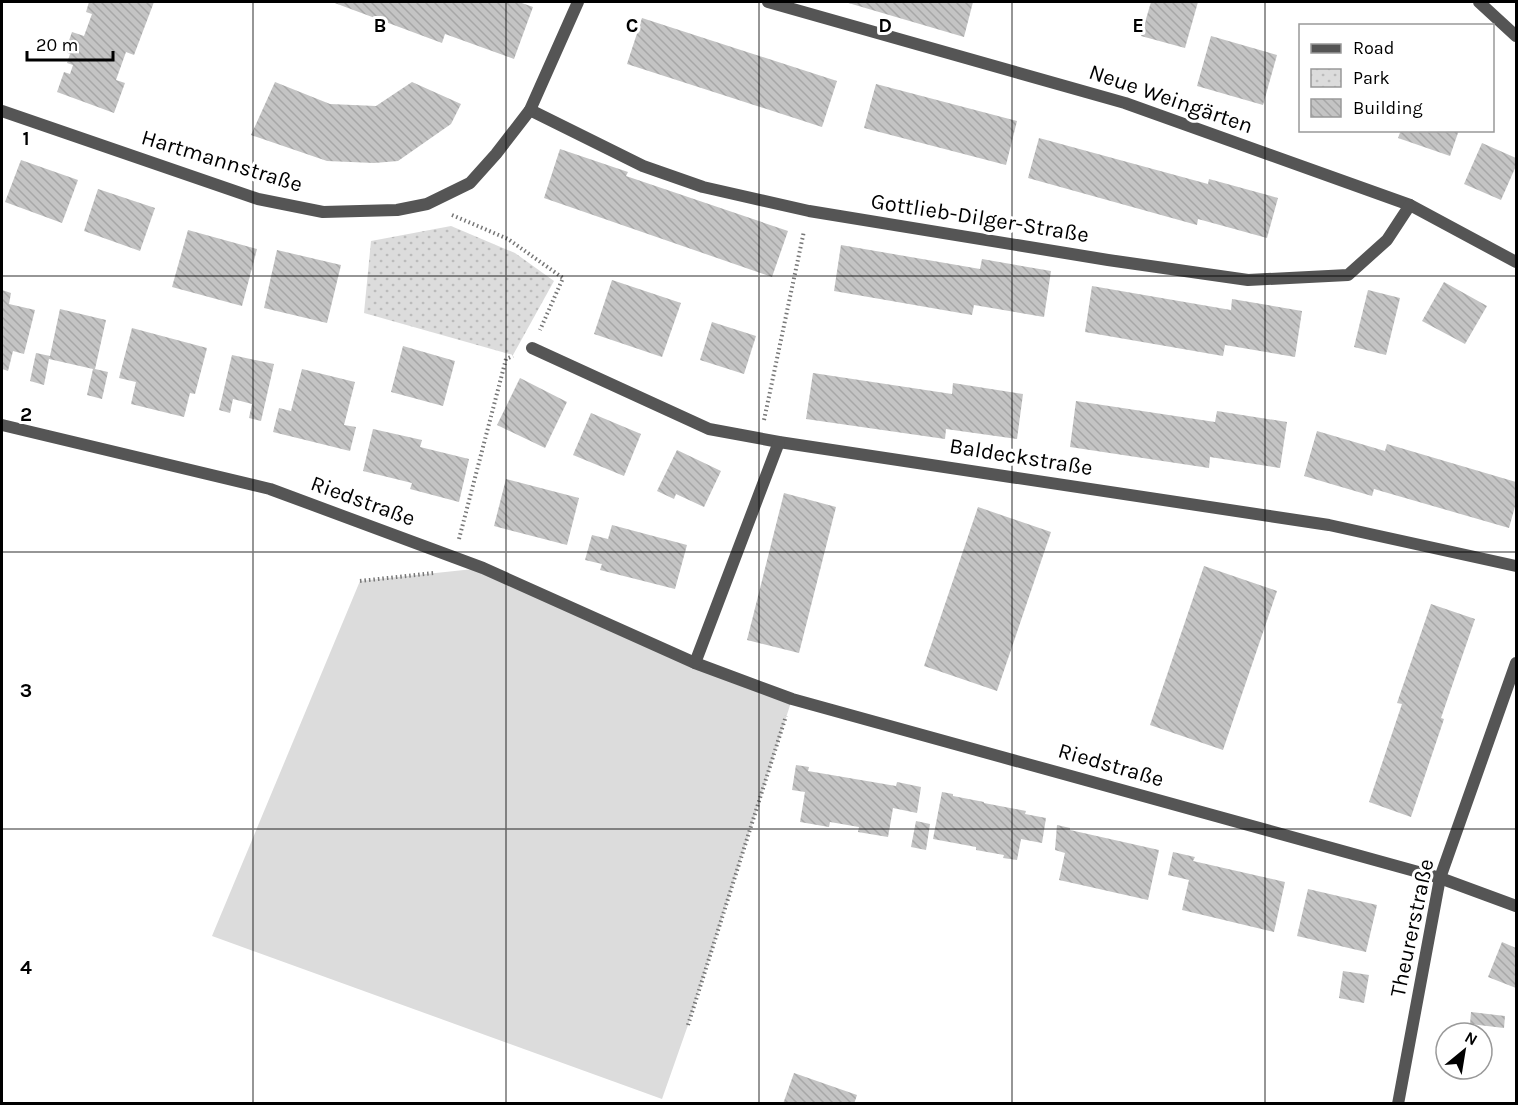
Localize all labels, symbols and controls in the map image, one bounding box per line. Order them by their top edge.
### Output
text: B [374,14,386,37]
text: C [626,14,638,37]
text: D [878,14,892,37]
text: E [1132,14,1144,37]
scale bar [27,24,112,62]
legend [1299,24,1494,132]
text: 20 m [36,34,78,56]
text: Road [1353,37,1394,59]
street label: Neue Weingärten [1086,59,1256,139]
text: Park [1353,67,1390,89]
text: Building [1353,97,1423,119]
street label: Hartmannstraße [138,124,306,198]
text: 1 [22,127,30,150]
street label: Gottlieb-Dilger-Straße [869,188,1091,248]
text: 2 [20,403,32,426]
street label: Baldeckstraße [947,433,1095,481]
street label: Riedstraße [307,470,419,532]
text: 3 [20,679,32,702]
street label: Riedstraße [1055,737,1167,793]
street label: Theurerstraße [1385,856,1439,1000]
text: 4 [20,956,32,979]
north arrow [1434,1021,1494,1081]
text: N [1462,1027,1481,1050]

